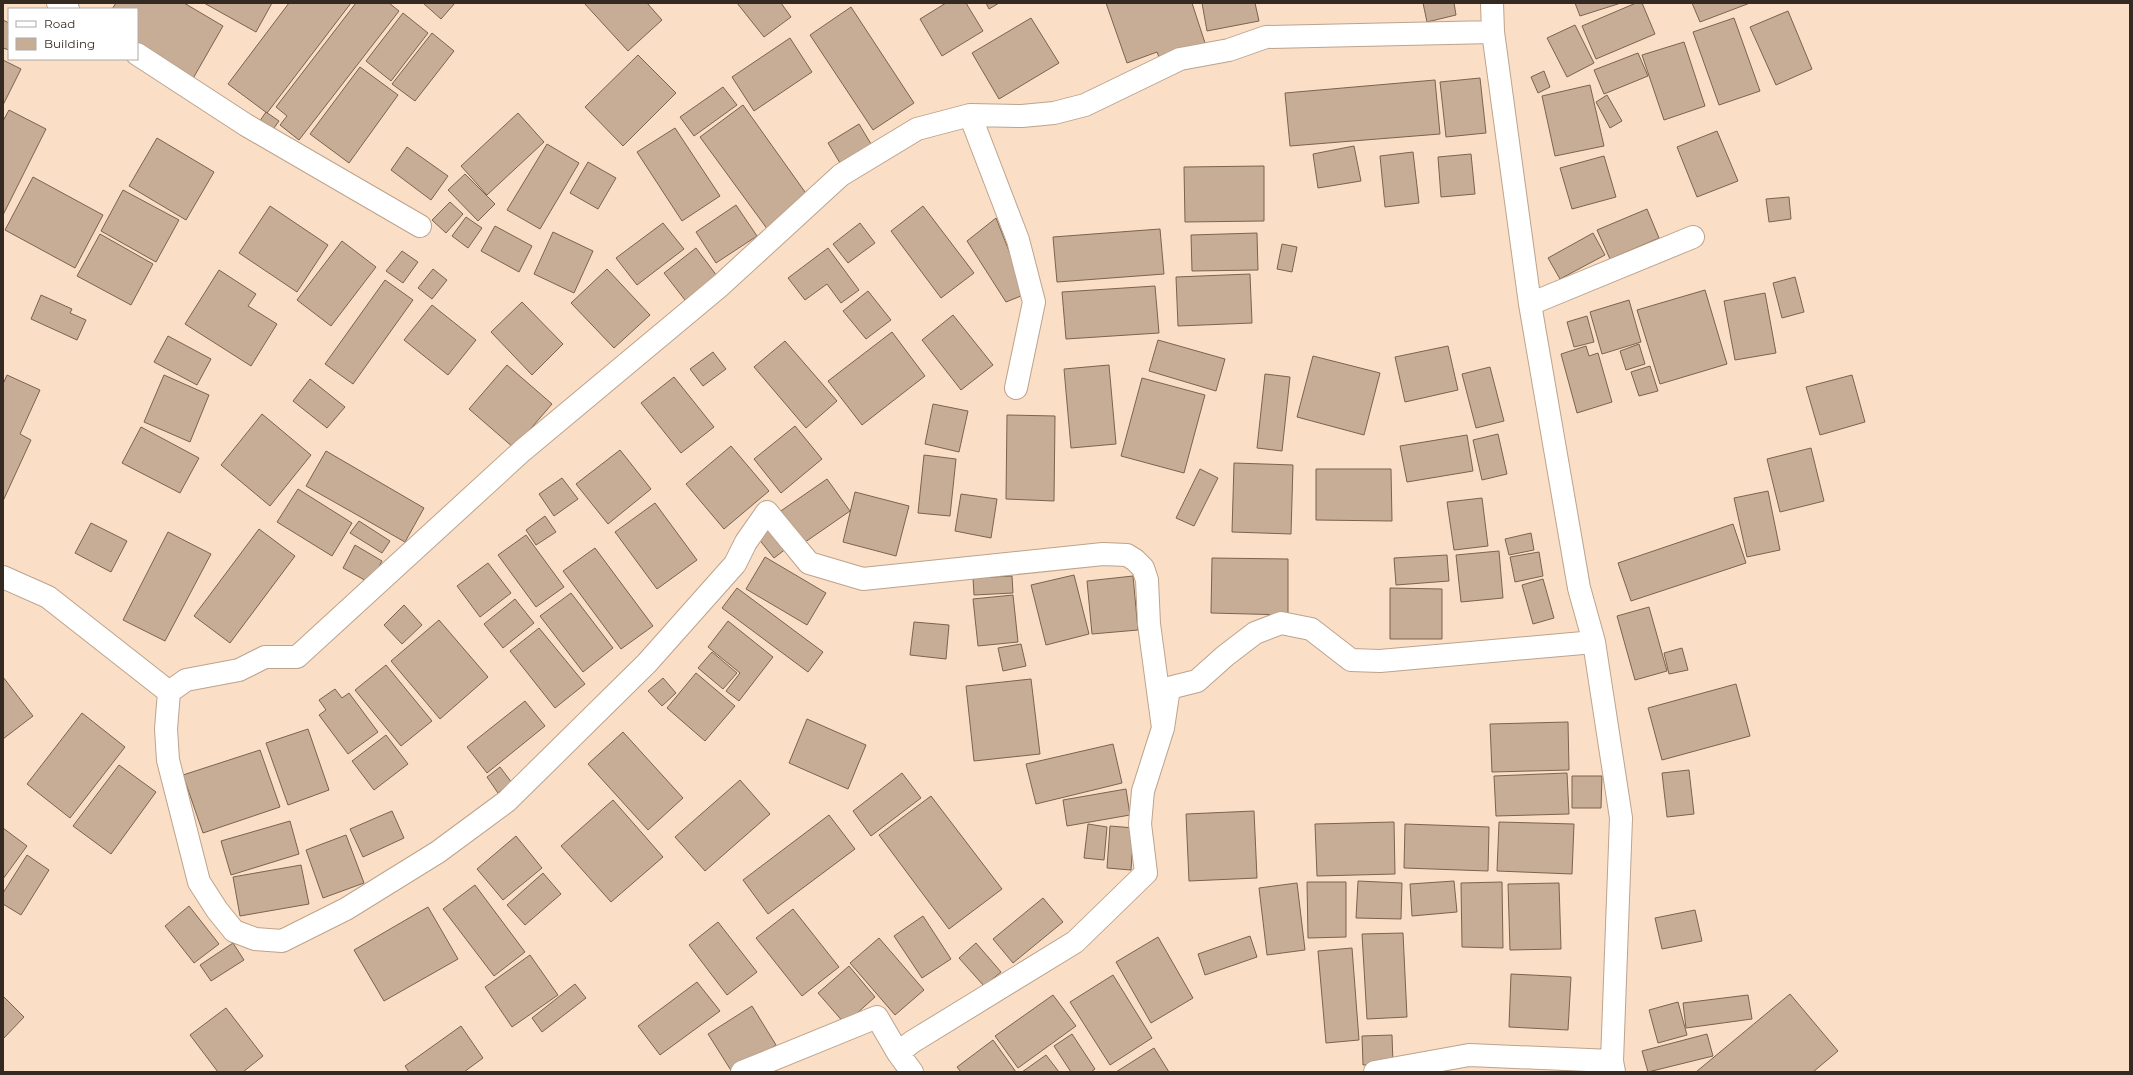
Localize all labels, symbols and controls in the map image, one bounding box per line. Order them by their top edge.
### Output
legend [8,8,138,60]
text: Road [44,16,75,31]
text: Building [44,36,95,51]

